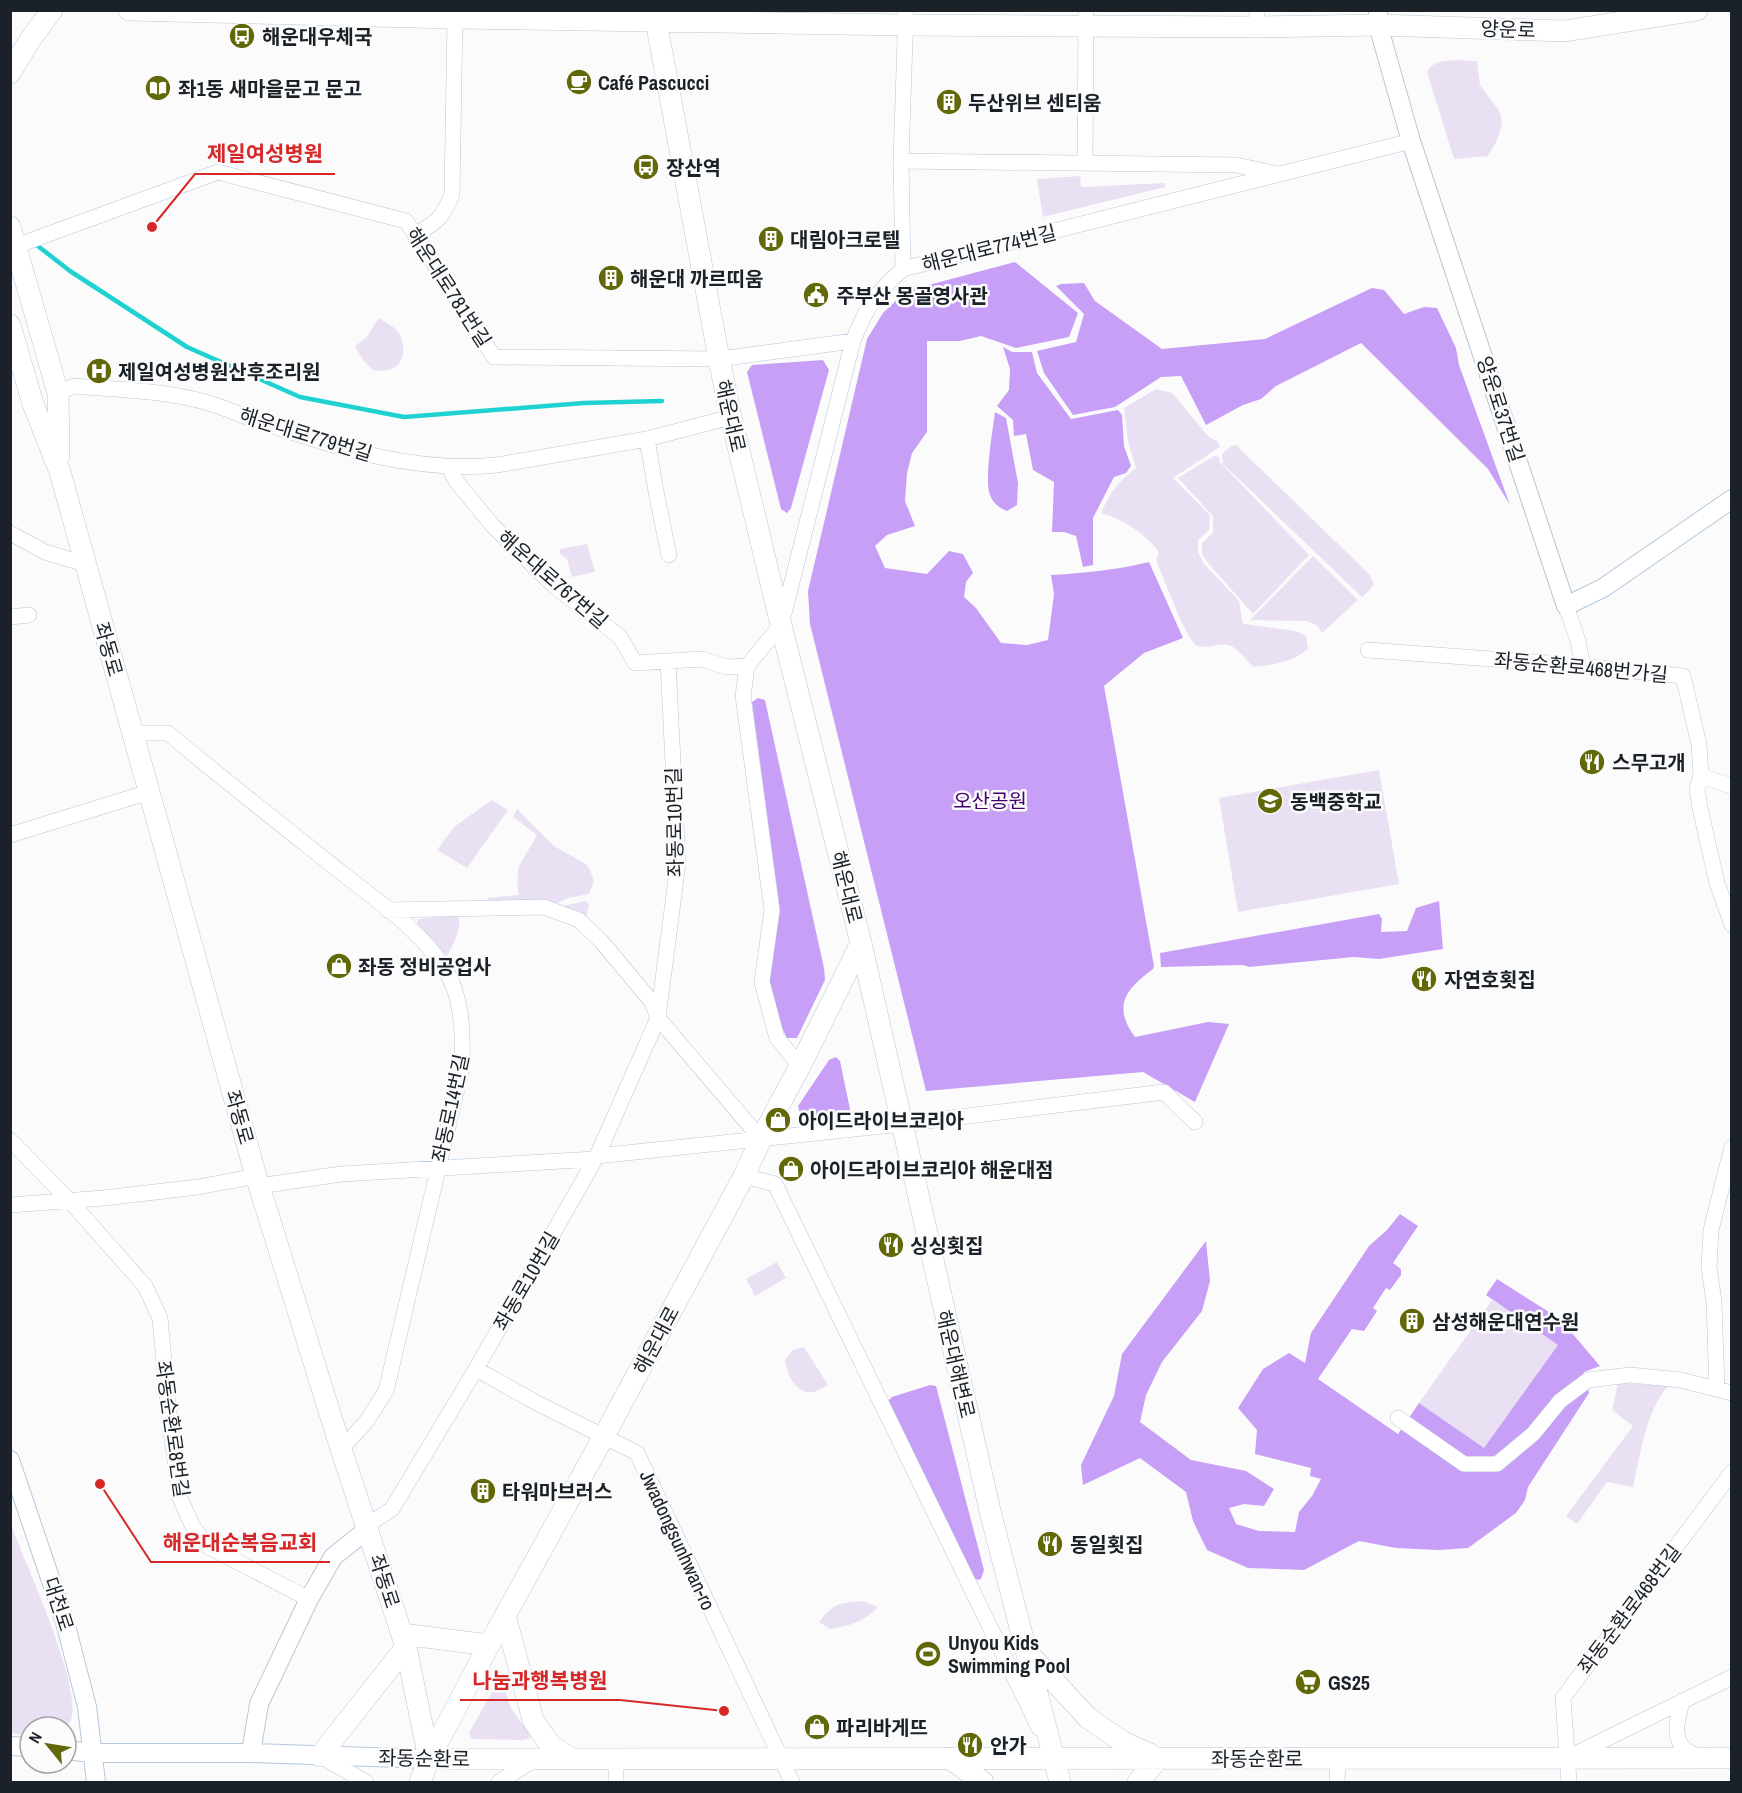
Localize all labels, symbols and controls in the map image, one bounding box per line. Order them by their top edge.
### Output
street label: 양운로 [1480,15,1536,43]
bus stop icon: 해운대우체국 [227,21,257,51]
place label: 해운대우체국 [262,23,372,50]
cafe icon: Café Pascucci [564,67,594,97]
place label: Café Pascucci [598,69,709,96]
library icon: 좌1동 새마을문고 문고 [143,73,173,103]
place label: 좌1동 새마을문고 문고 [178,75,362,102]
building icon: 두산위브 센티움 [934,87,964,117]
place label: 두산위브 센티움 [968,89,1101,116]
callout: 제일여성병원 [195,135,335,174]
text: 제일여성병원 [207,139,323,168]
bus stop icon: 장산역 [631,152,661,182]
place label: 장산역 [666,154,721,181]
street label: 해운대로774번길 [919,218,1059,278]
street label: 해운대로781번길 [400,222,498,352]
building icon: 대림아크로텔 [756,224,786,254]
place label: 대림아크로텔 [790,226,900,253]
building icon: 해운대 까르띠움 [596,263,626,293]
place label: 해운대 까르띠움 [630,265,763,292]
public building icon: 주부산 몽골영사관 [801,280,831,310]
place label: 주부산 몽골영사관 [836,282,988,309]
street label: 양운로37번길 [1471,352,1531,466]
hospital icon: 제일여성병원산후조리원 [84,356,114,386]
place label: 제일여성병원산후조리원 [118,358,320,385]
street label: 해운대로 [710,377,752,455]
street label: 해운대로779번길 [236,401,376,467]
street label: 해운대로767번길 [492,524,614,634]
street label: 좌동로 [88,619,130,679]
street label: 좌동순환로468번가길 [1493,646,1669,688]
restaurant icon: 스무고개 [1577,747,1607,777]
place label: 스무고개 [1612,749,1686,776]
street label: 좌동로10번길 [660,767,688,877]
school or university icon: 동백중학교 [1255,786,1285,816]
park label: 오산공원 [953,787,1027,814]
place label: 동백중학교 [1290,788,1382,815]
street label: 해운대로 [825,848,869,926]
shop icon: 좌동 정비공업사 [324,951,354,981]
place label: 좌동 정비공업사 [358,953,491,980]
restaurant icon: 자연호횟집 [1409,964,1439,994]
place label: 자연호횟집 [1444,966,1536,993]
street label: 좌동로14번길 [425,1051,475,1165]
street label: 좌동로 [219,1087,261,1147]
shop icon: 아이드라이브코리아 [763,1105,793,1135]
place label: 아이드라이브코리아 [798,1107,964,1134]
shop icon: 아이드라이브코리아 해운대점 [776,1154,806,1184]
place label: 아이드라이브코리아 해운대점 [810,1156,1054,1183]
street label: 좌동로10번길 [487,1227,565,1335]
restaurant icon: 싱싱횟집 [876,1230,906,1260]
place label: 싱싱횟집 [910,1232,984,1259]
street label: 해운대로 [627,1301,685,1379]
building icon: 삼성해운대연수원 [1397,1306,1427,1336]
street label: 해운대해변로 [930,1307,982,1421]
place label: 삼성해운대연수원 [1432,1308,1579,1335]
street label: 좌동순환로8번길 [150,1359,196,1499]
street label: Jwadongsunhwan-ro [634,1466,722,1614]
building icon: 타워마브러스 [468,1476,498,1506]
place label: 타워마브러스 [502,1478,612,1505]
callout: 해운대순복음교회 [151,1523,330,1562]
text: 해운대순복음교회 [163,1528,317,1557]
restaurant icon: 동일횟집 [1035,1529,1065,1559]
place label: 동일횟집 [1070,1531,1144,1558]
street label: 좌동순환로468번길 [1571,1539,1687,1679]
street label: 좌동로 [364,1551,406,1611]
street label: 대천로 [38,1574,80,1634]
place label: Unyou Kids Swimming Pool [948,1629,1070,1679]
sports icon: Unyou Kids Swimming Pool [913,1639,943,1669]
callout: 나눔과행복병원 [460,1661,620,1700]
text: 나눔과행복병원 [472,1666,608,1695]
supermarket icon: GS25 [1293,1667,1323,1697]
place label: GS25 [1328,1669,1370,1696]
shop icon: 파리바게뜨 [802,1712,832,1742]
place label: 파리바게뜨 [836,1714,928,1741]
north arrow [18,1715,78,1775]
text: N [23,1728,47,1747]
restaurant icon: 안가 [955,1730,985,1760]
place label: 안가 [990,1732,1027,1759]
street label: 좌동순환로 [378,1744,470,1772]
street label: 좌동순환로 [1211,1745,1303,1772]

